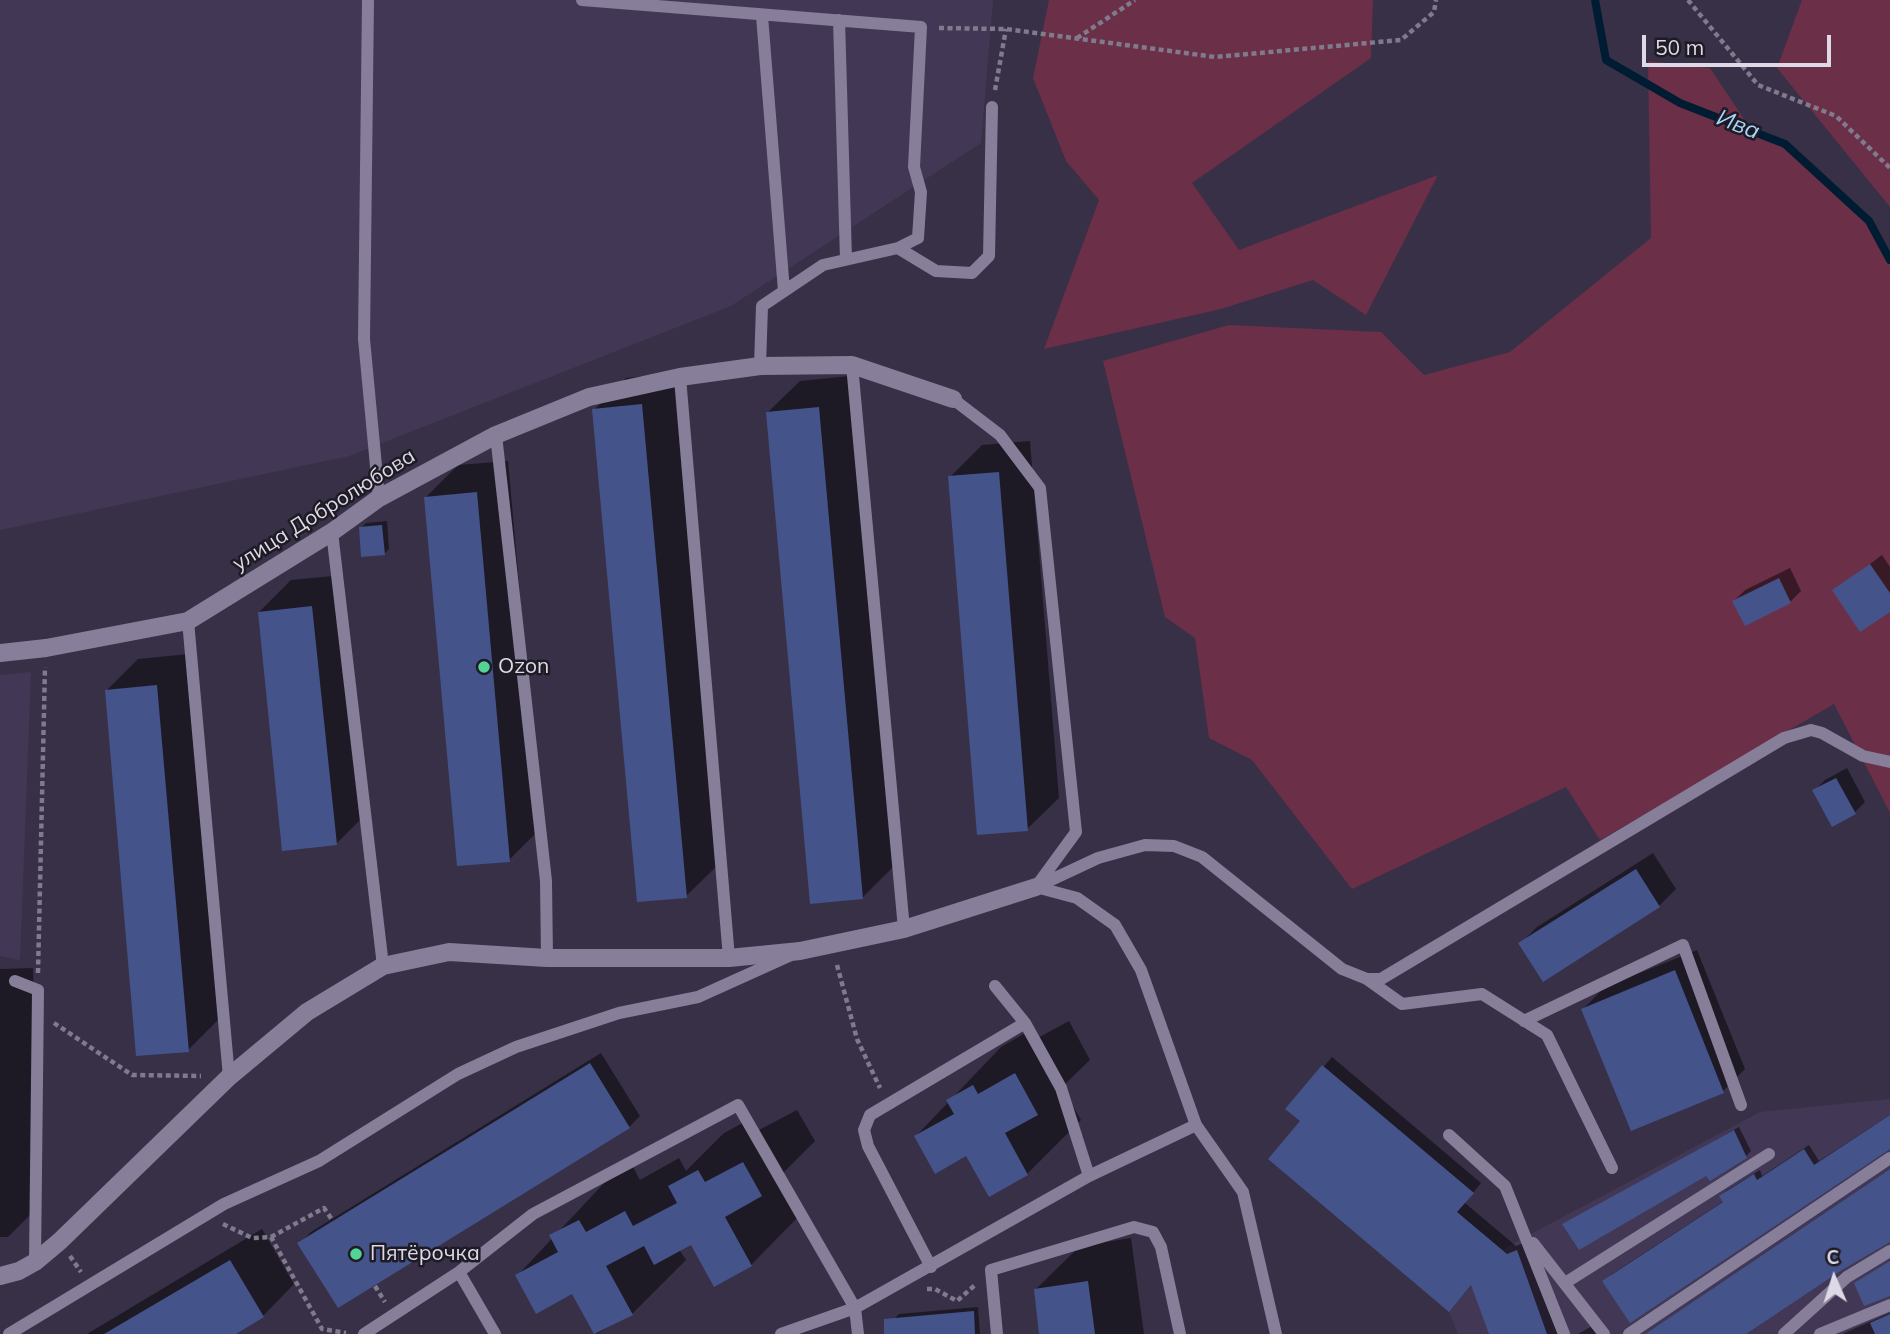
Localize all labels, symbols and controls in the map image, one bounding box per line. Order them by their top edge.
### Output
scale bar [1645,21,1834,65]
text: 50 m [1655,34,1704,60]
water label: Ива [1712,104,1764,146]
street label: улица Добролюбова [228,444,420,576]
place label: Ozon [498,654,549,680]
marker: Ozon [476,659,492,675]
place label: Пятёрочка [370,1241,480,1267]
north arrow [1799,1243,1869,1313]
text: С [1826,1245,1840,1269]
marker: Пятёрочка [348,1246,364,1262]

